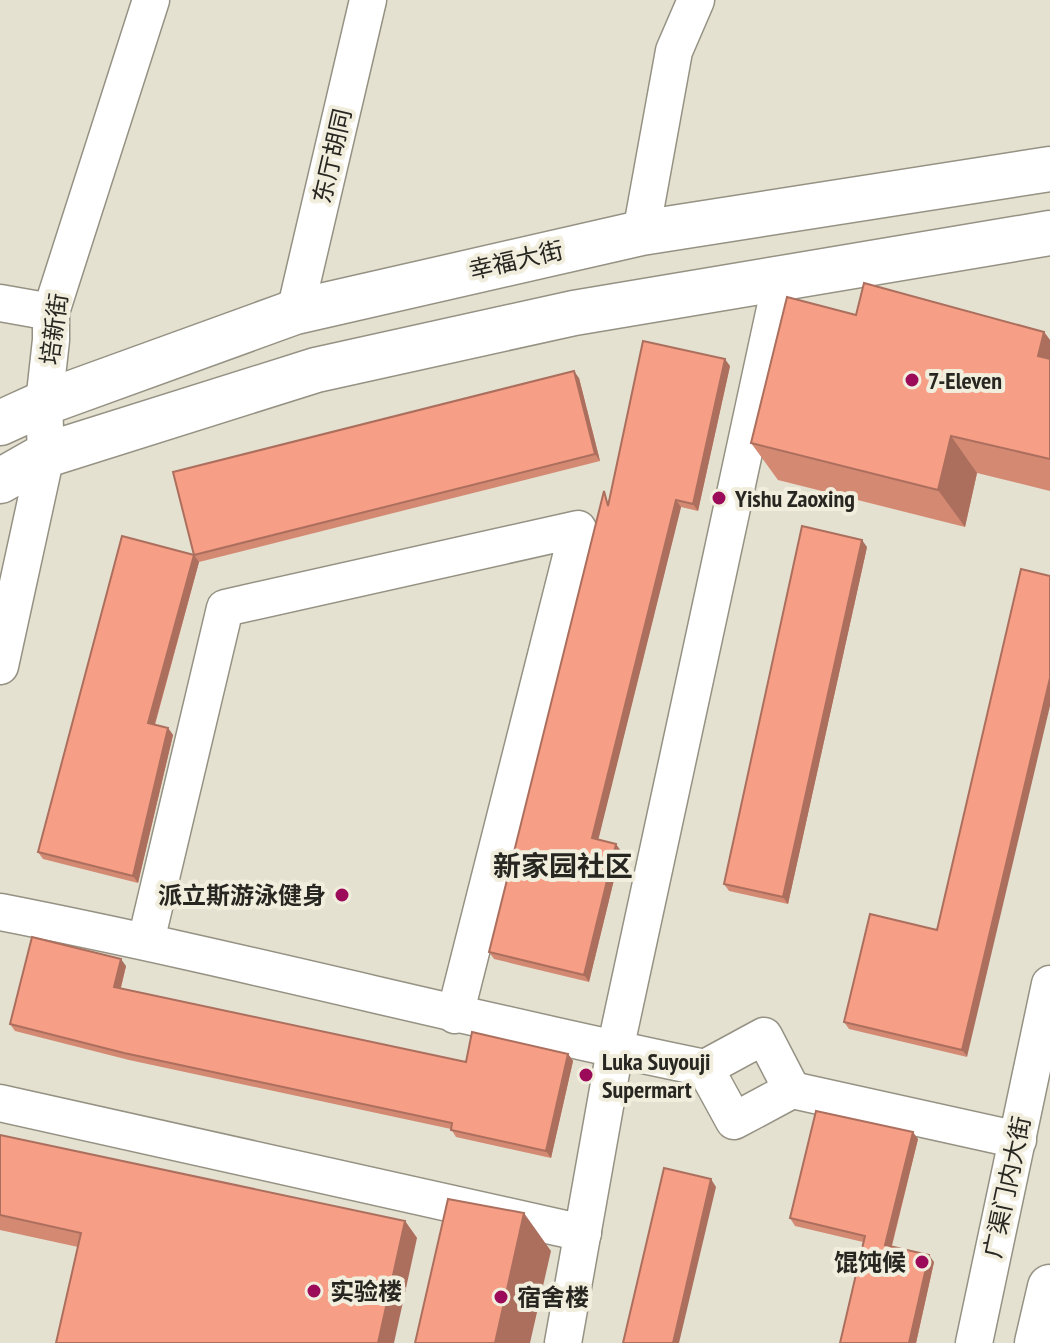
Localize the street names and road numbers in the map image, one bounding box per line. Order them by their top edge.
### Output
street label: 东厅胡同 [306,106,358,206]
street label: 幸福大街 [466,234,566,286]
street label: 培新街 [34,291,74,367]
street label: 广渠门内大街 [977,1113,1037,1261]

